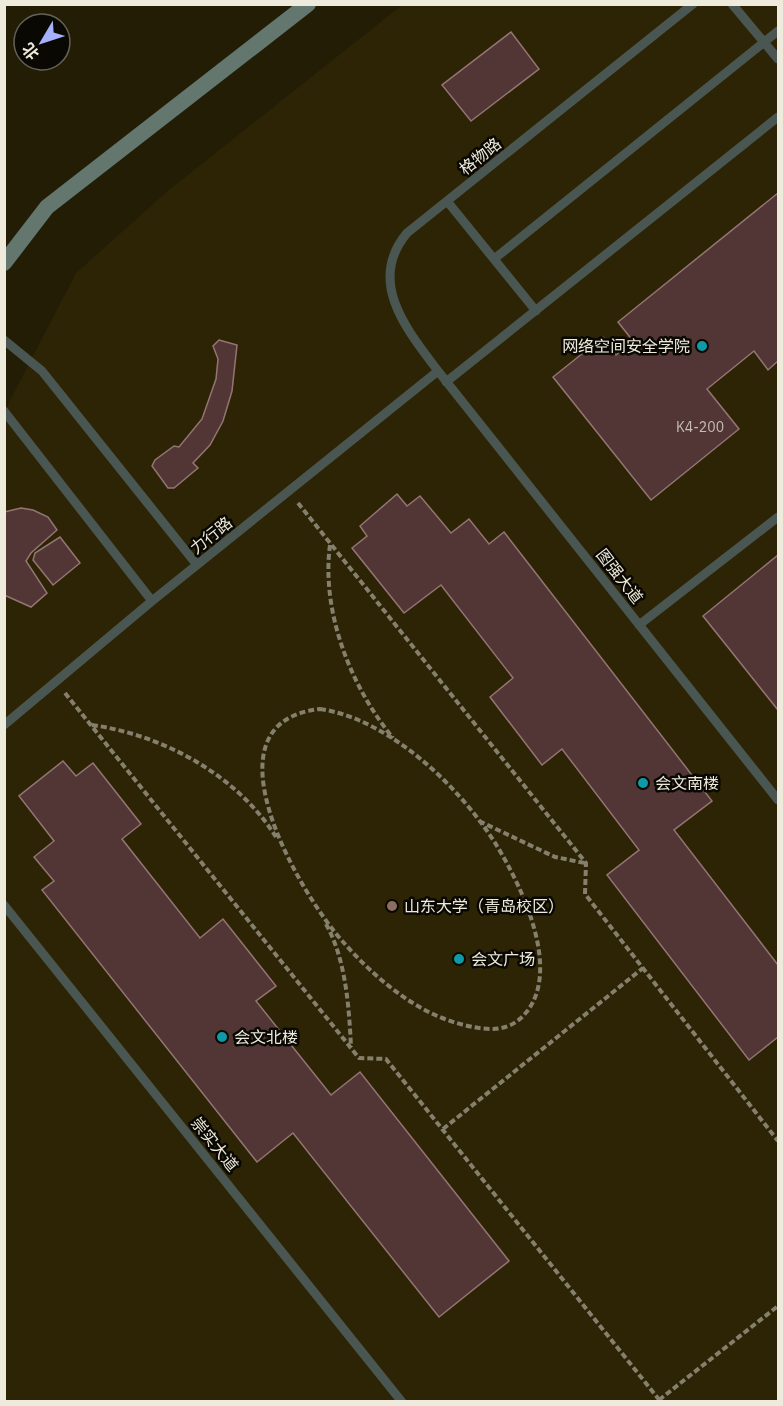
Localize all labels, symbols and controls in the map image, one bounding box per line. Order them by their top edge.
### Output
north arrow [12,12,72,72]
text: 北 [18,39,43,64]
street label: 格物路 [455,133,505,179]
place label: 网络空间安全学院 [562,336,690,356]
marker: 网络空间安全学院 [695,339,709,353]
house number: K4-200 [676,418,724,436]
street label: 力行路 [186,512,236,558]
street label: 图强大道 [592,545,648,607]
place label: 会文南楼 [655,773,719,793]
marker: 会文南楼 [636,776,650,790]
place label: 山东大学（青岛校区） [404,896,564,916]
marker: 山东大学（青岛校区） [385,899,399,913]
place label: 会文广场 [471,949,535,969]
marker: 会文广场 [452,952,466,966]
place label: 会文北楼 [234,1027,298,1047]
marker: 会文北楼 [215,1030,229,1044]
street label: 崇实大道 [187,1113,243,1175]

